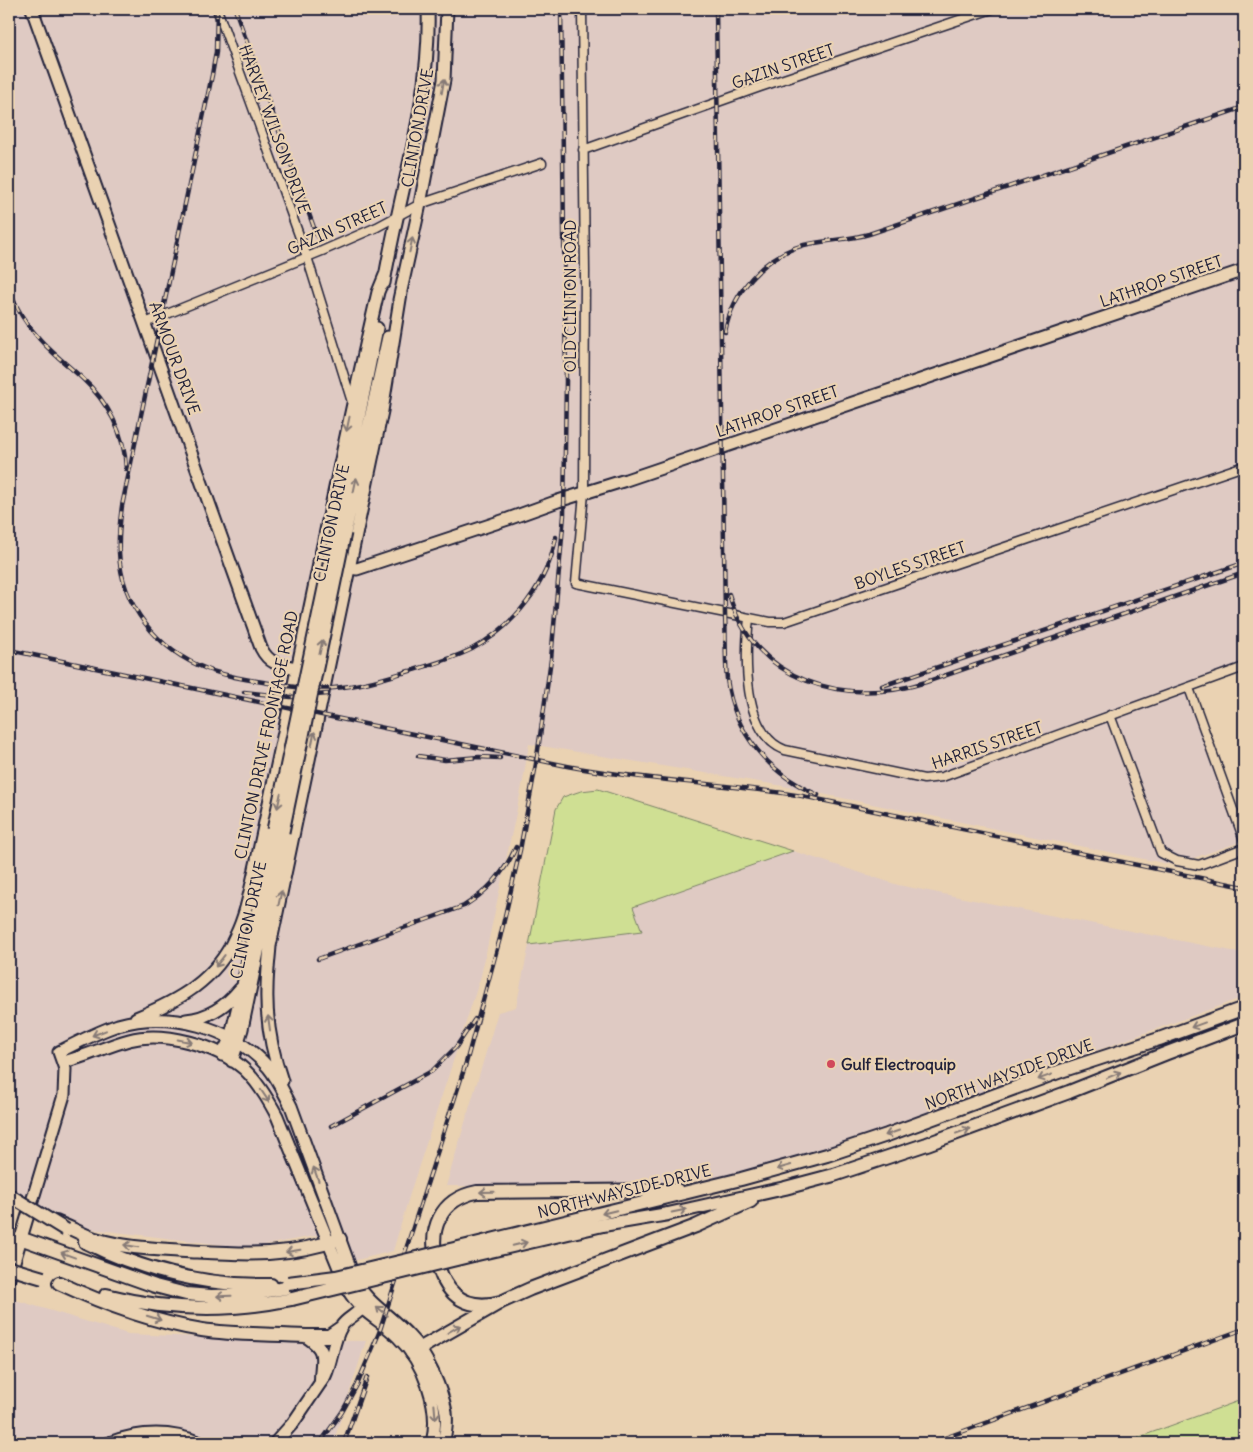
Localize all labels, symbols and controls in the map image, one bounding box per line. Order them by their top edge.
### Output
street label: GAZIN STREET [729,39,837,93]
street label: HARVEY WILSON DRIVE [235,42,315,216]
street label: CLINTON DRIVE [397,67,437,189]
one-way arrow [438,78,448,94]
street label: GAZIN STREET [284,197,390,259]
street label: OLD CLINTON ROAD [560,220,580,372]
one-way arrow [407,237,416,253]
street label: LATHROP STREET [1097,251,1225,311]
street label: ARMOUR DRIVE [145,299,205,417]
street label: LATHROP STREET [713,381,841,441]
one-way arrow [342,416,352,432]
street label: CLINTON DRIVE [309,462,353,584]
one-way arrow [351,477,360,493]
street label: BOYLES STREET [852,537,968,593]
street label: CLINTON DRIVE FRONTAGE ROAD [230,609,302,861]
one-way arrow [317,640,326,656]
street label: HARRIS STREET [929,717,1045,773]
one-way arrow [308,731,318,747]
one-way arrow [274,793,284,809]
street label: CLINTON DRIVE [226,859,270,981]
one-way arrow [275,890,285,906]
one-way arrow [215,954,226,967]
one-way arrow [264,1015,274,1031]
one-way arrow [1191,1021,1207,1030]
one-way arrow [92,1029,107,1038]
street label: NORTH WAYSIDE DRIVE [922,1034,1096,1114]
one-way arrow [176,1037,192,1046]
place label: Gulf Electroquip [841,1054,956,1075]
marker: Gulf Electroquip [825,1058,837,1070]
one-way arrow [1106,1069,1121,1079]
one-way arrow [1037,1073,1053,1082]
one-way arrow [260,1089,270,1103]
one-way arrow [954,1126,970,1135]
one-way arrow [885,1129,900,1138]
street label: NORTH WAYSIDE DRIVE [535,1160,713,1222]
one-way arrow [776,1163,792,1173]
one-way arrow [311,1167,320,1182]
one-way arrow [480,1187,496,1197]
one-way arrow [671,1206,687,1215]
one-way arrow [601,1208,617,1217]
one-way arrow [512,1239,528,1248]
one-way arrow [123,1241,139,1251]
one-way arrow [285,1247,301,1257]
one-way arrow [60,1250,76,1259]
one-way arrow [216,1291,232,1301]
one-way arrow [375,1306,388,1317]
one-way arrow [146,1314,162,1324]
one-way arrow [447,1323,461,1333]
one-way arrow [430,1404,439,1420]

